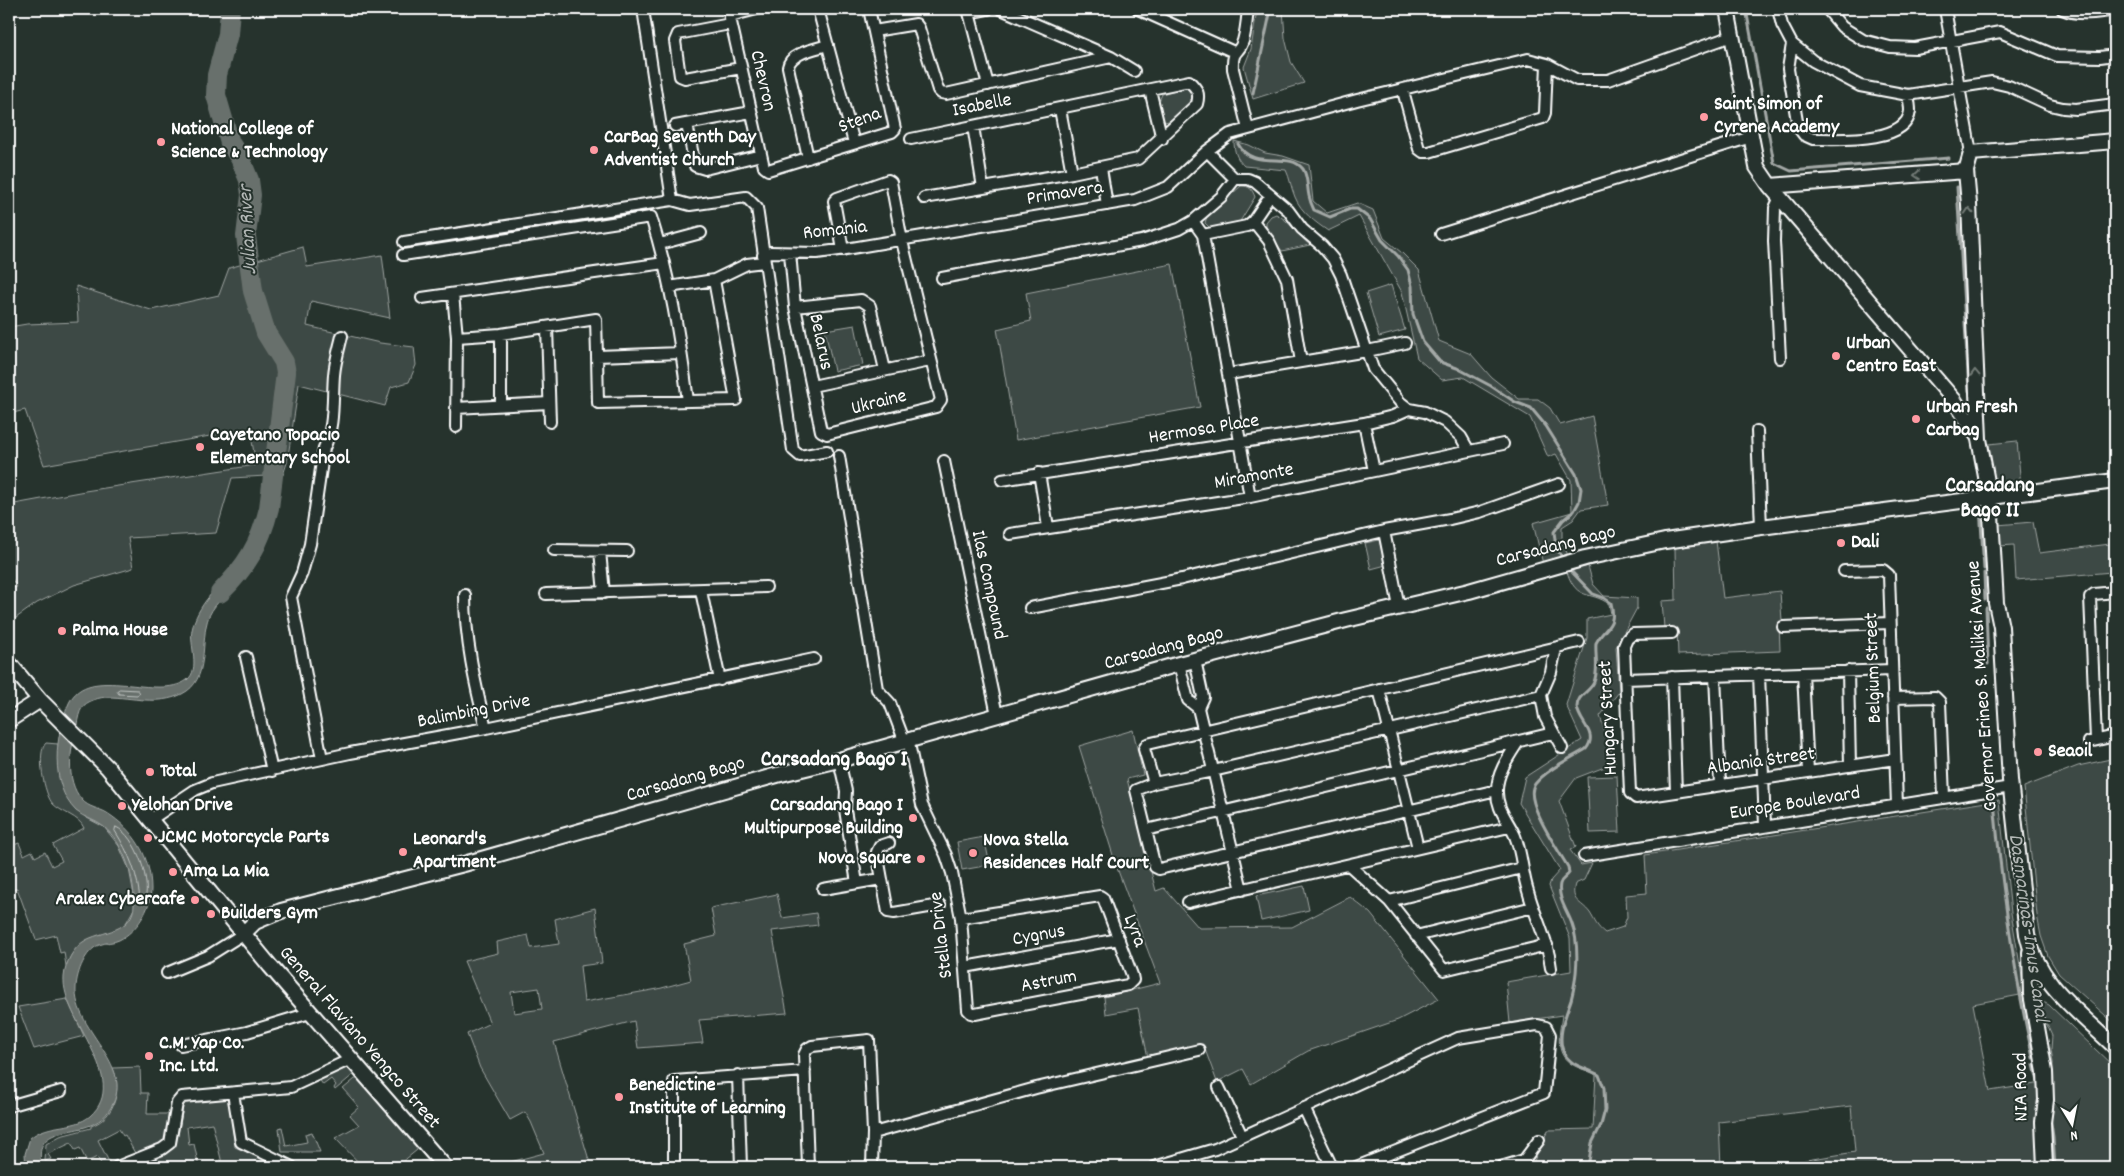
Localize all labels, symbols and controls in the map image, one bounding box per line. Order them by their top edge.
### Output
street label: Chevron [741,48,783,114]
street label: Isabelle [950,87,1014,125]
place label: Saint Simon of Cyrene Academy [1714,91,1840,142]
street label: Stena [835,100,886,142]
marker: Saint Simon of Cyrene Academy [1698,111,1710,123]
place label: National College of Science & Technology [171,116,328,167]
place label: CarBag Seventh Day Adventist Church [604,124,757,175]
marker: National College of Science & Technology [155,136,167,148]
marker: CarBag Seventh Day Adventist Church [588,144,600,156]
one-way arrow [1913,169,1921,180]
street label: Primavera [1025,174,1106,214]
water label: Julian River [232,182,266,276]
one-way arrow [1964,206,1975,214]
street label: Romania [802,214,869,248]
street label: Belarus [800,311,840,373]
place label: Urban Centro East [1846,330,1937,381]
marker: Urban Centro East [1830,350,1842,362]
one-way arrow [1970,369,1981,377]
street label: Ukraine [848,383,910,423]
place label: Urban Fresh Carbag [1926,394,2018,445]
street label: Hermosa Place [1147,407,1261,453]
marker: Urban Fresh Carbag [1910,413,1922,425]
place label: Cayetano Topacio Elementary School [210,422,350,473]
marker: Cayetano Topacio Elementary School [194,441,206,453]
street label: Miramonte [1212,456,1296,498]
district label: Carsadang Bago II [1945,471,2035,527]
street label: Carsadang Bago [1493,519,1619,575]
street label: Ilas Compound [963,528,1013,642]
place label: Dali [1851,529,1879,557]
marker: Dali [1835,537,1847,549]
street label: Governor Erineo S. Maliksi Avenue [1960,560,2006,812]
street label: Belgium Street [1858,612,1890,724]
place label: Palma House [72,617,168,645]
street label: Carsadang Bago [1101,620,1227,678]
marker: Palma House [56,625,68,637]
street label: Hungary Street [1592,660,1626,776]
street label: Balimbing Drive [415,687,533,737]
place label: Seaoil [2048,738,2093,766]
street label: Albania Street [1705,741,1817,783]
district label: Carsadang Bago I [761,745,907,776]
marker: Seaoil [2032,746,2044,758]
street label: Carsadang Bago [623,750,749,810]
place label: Total [160,758,197,786]
marker: Total [144,766,156,778]
street label: Europe Boulevard [1728,780,1862,828]
place label: Yelohan Drive [131,792,233,820]
place label: Carsadang Bago I Multipurpose Building [744,792,904,843]
marker: Yelohan Drive [116,800,128,812]
marker: Carsadang Bago I Multipurpose Building [907,812,919,824]
place label: JCMC Motorcycle Parts [158,824,330,852]
place label: Leonard's Apartment [413,826,497,877]
place label: Nova Stella Residences Half Court [983,827,1150,878]
marker: JCMC Motorcycle Parts [142,832,154,844]
water label: Dasmarinas-Imus Canal [1999,832,2055,1026]
place label: Nova Square [818,845,911,873]
marker: Leonard's Apartment [397,846,409,858]
marker: Nova Stella Residences Half Court [967,847,979,859]
marker: Nova Square [915,853,927,865]
place label: Ama La Mia [183,858,269,886]
marker: Ama La Mia [167,866,179,878]
place label: Aralex Cybercafe [56,886,185,914]
street label: Stella Drive [923,890,961,980]
marker: Aralex Cybercafe [189,894,201,906]
place label: Builders Gym [221,900,318,928]
marker: Builders Gym [205,908,217,920]
street label: Lyra [1115,911,1153,952]
street label: Cygnus [1010,918,1068,954]
street label: General Flaviano Yengco Street [272,940,446,1136]
street label: Astrum [1019,963,1079,1001]
place label: C.M. Yap Co. Inc. Ltd. [159,1030,244,1081]
marker: C.M. Yap Co. Inc. Ltd. [143,1050,155,1062]
street label: NIA Road [2007,1052,2037,1122]
place label: Benedictine Institute of Learning [629,1072,786,1123]
marker: Benedictine Institute of Learning [613,1091,625,1103]
north arrow [2046,1098,2096,1148]
text: N [2069,1124,2079,1145]

